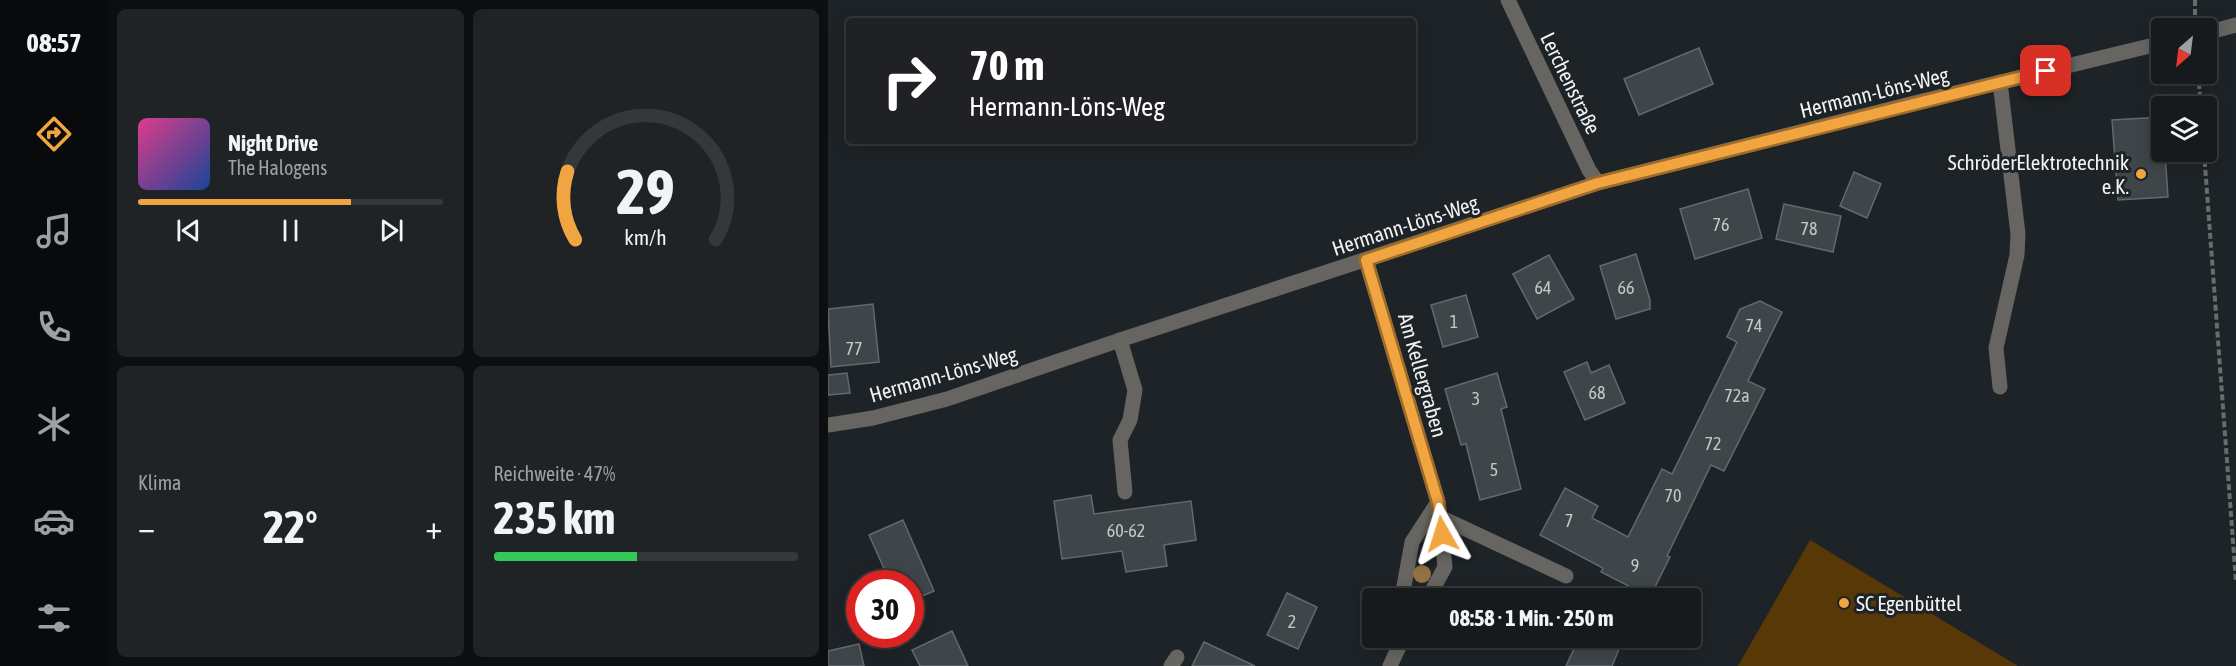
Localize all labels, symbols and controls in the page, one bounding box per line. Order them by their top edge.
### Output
north arrow [2151,18,2217,84]
map controls [2151,18,2217,162]
text: 08:57 [26,27,82,58]
street label: Lerchenstraße [1536,28,1606,138]
text: 70 m [969,41,1044,89]
icon: right [870,42,948,120]
pin [2020,45,2071,96]
icon: arrive [2029,54,2062,87]
street label: Hermann-Löns-Weg [1797,62,1951,122]
text: Hermann-Löns-Weg [969,91,1165,122]
button: layers [2151,96,2217,162]
icon: directions [33,113,75,155]
text: Night Drive [228,130,318,156]
place label: SchröderElektrotechnik e.K. [1948,150,2129,198]
text: The Halogens [228,156,327,179]
text: 29 [616,156,675,227]
marker: SchröderElektrotechnik e.K. [2134,167,2148,181]
street label: Hermann-Löns-Weg [1329,190,1481,260]
icon: music [33,210,75,252]
icon: previous [172,214,205,247]
icon: pause [274,214,307,247]
icon: next [375,214,408,247]
house number: 76 [1713,214,1729,235]
house number: 78 [1801,218,1817,239]
text: km/h [624,225,667,250]
house number: 64 [1535,277,1551,298]
house number: 66 [1618,277,1634,298]
icon: phone [33,306,75,348]
street label: Am Kellergraben [1394,310,1452,440]
house number: 1 [1450,311,1458,332]
house number: 74 [1746,315,1762,336]
house number: 77 [846,338,862,359]
street label: Hermann-Löns-Weg [866,341,1020,407]
house number: 68 [1589,382,1605,403]
house number: 72a [1724,385,1750,406]
house number: 3 [1472,388,1480,409]
icon: climate [33,403,75,445]
house number: 72 [1705,433,1721,454]
house number: 5 [1490,459,1498,480]
text: Reichweite · 47% [494,462,615,485]
text: Klima [138,471,181,494]
house number: 70 [1665,485,1681,506]
text: 235 km [494,492,615,544]
icon: car [33,500,75,542]
text: 22° [263,501,318,553]
position arrow [1410,502,1474,566]
text: − [138,508,155,546]
text: + [425,508,442,546]
house number: 7 [1565,510,1573,531]
house number: 60-62 [1107,520,1145,541]
house number: 9 [1631,555,1639,576]
speed limit sign: 30 [846,570,924,648]
place label: SC Egenbüttel [1856,591,1962,615]
marker: SC Egenbüttel [1837,596,1851,610]
icon: filters [33,597,75,639]
text: 08:58 · 1 Min. · 250 m [1449,605,1614,631]
house number: 2 [1288,611,1296,632]

